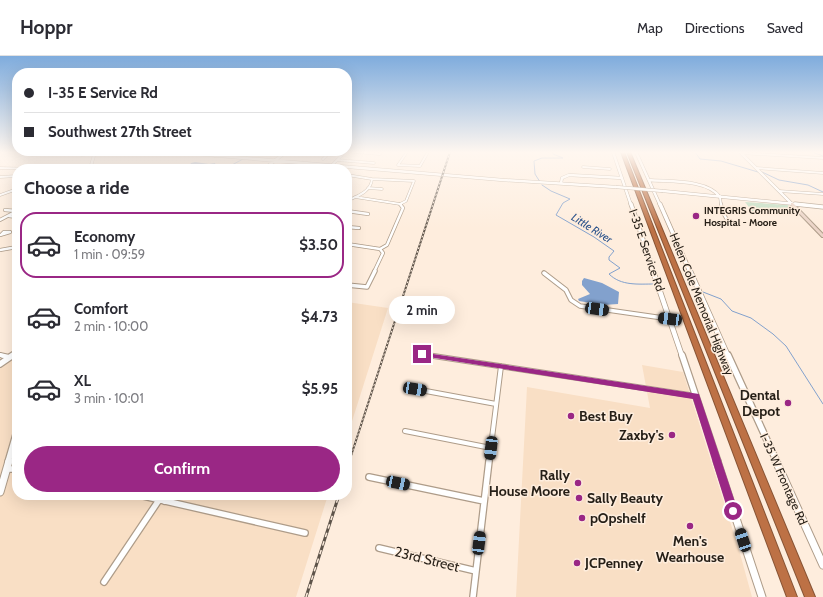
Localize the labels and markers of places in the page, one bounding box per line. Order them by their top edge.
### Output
place label: INTEGRIS Community Hospital - Moore [704,204,801,229]
marker: INTEGRIS Community Hospital - Moore [691,211,701,221]
place label: Dental Depot [740,386,780,420]
marker: Dental Depot [783,398,793,408]
place label: Best Buy [579,407,633,425]
marker: Best Buy [566,411,576,421]
place label: Zaxby's [619,426,664,444]
marker: Zaxby's [667,430,677,440]
place label: Rally House Moore [489,466,570,500]
marker: Rally House Moore [573,478,583,488]
place label: Sally Beauty [587,489,663,507]
marker: Sally Beauty [574,493,584,503]
place label: pOpshelf [590,509,646,527]
marker: pOpshelf [577,513,587,523]
marker: Men's Wearhouse [685,521,695,531]
place label: Men's Wearhouse [656,532,724,566]
place label: JCPenney [584,554,643,572]
marker: JCPenney [572,558,582,568]

